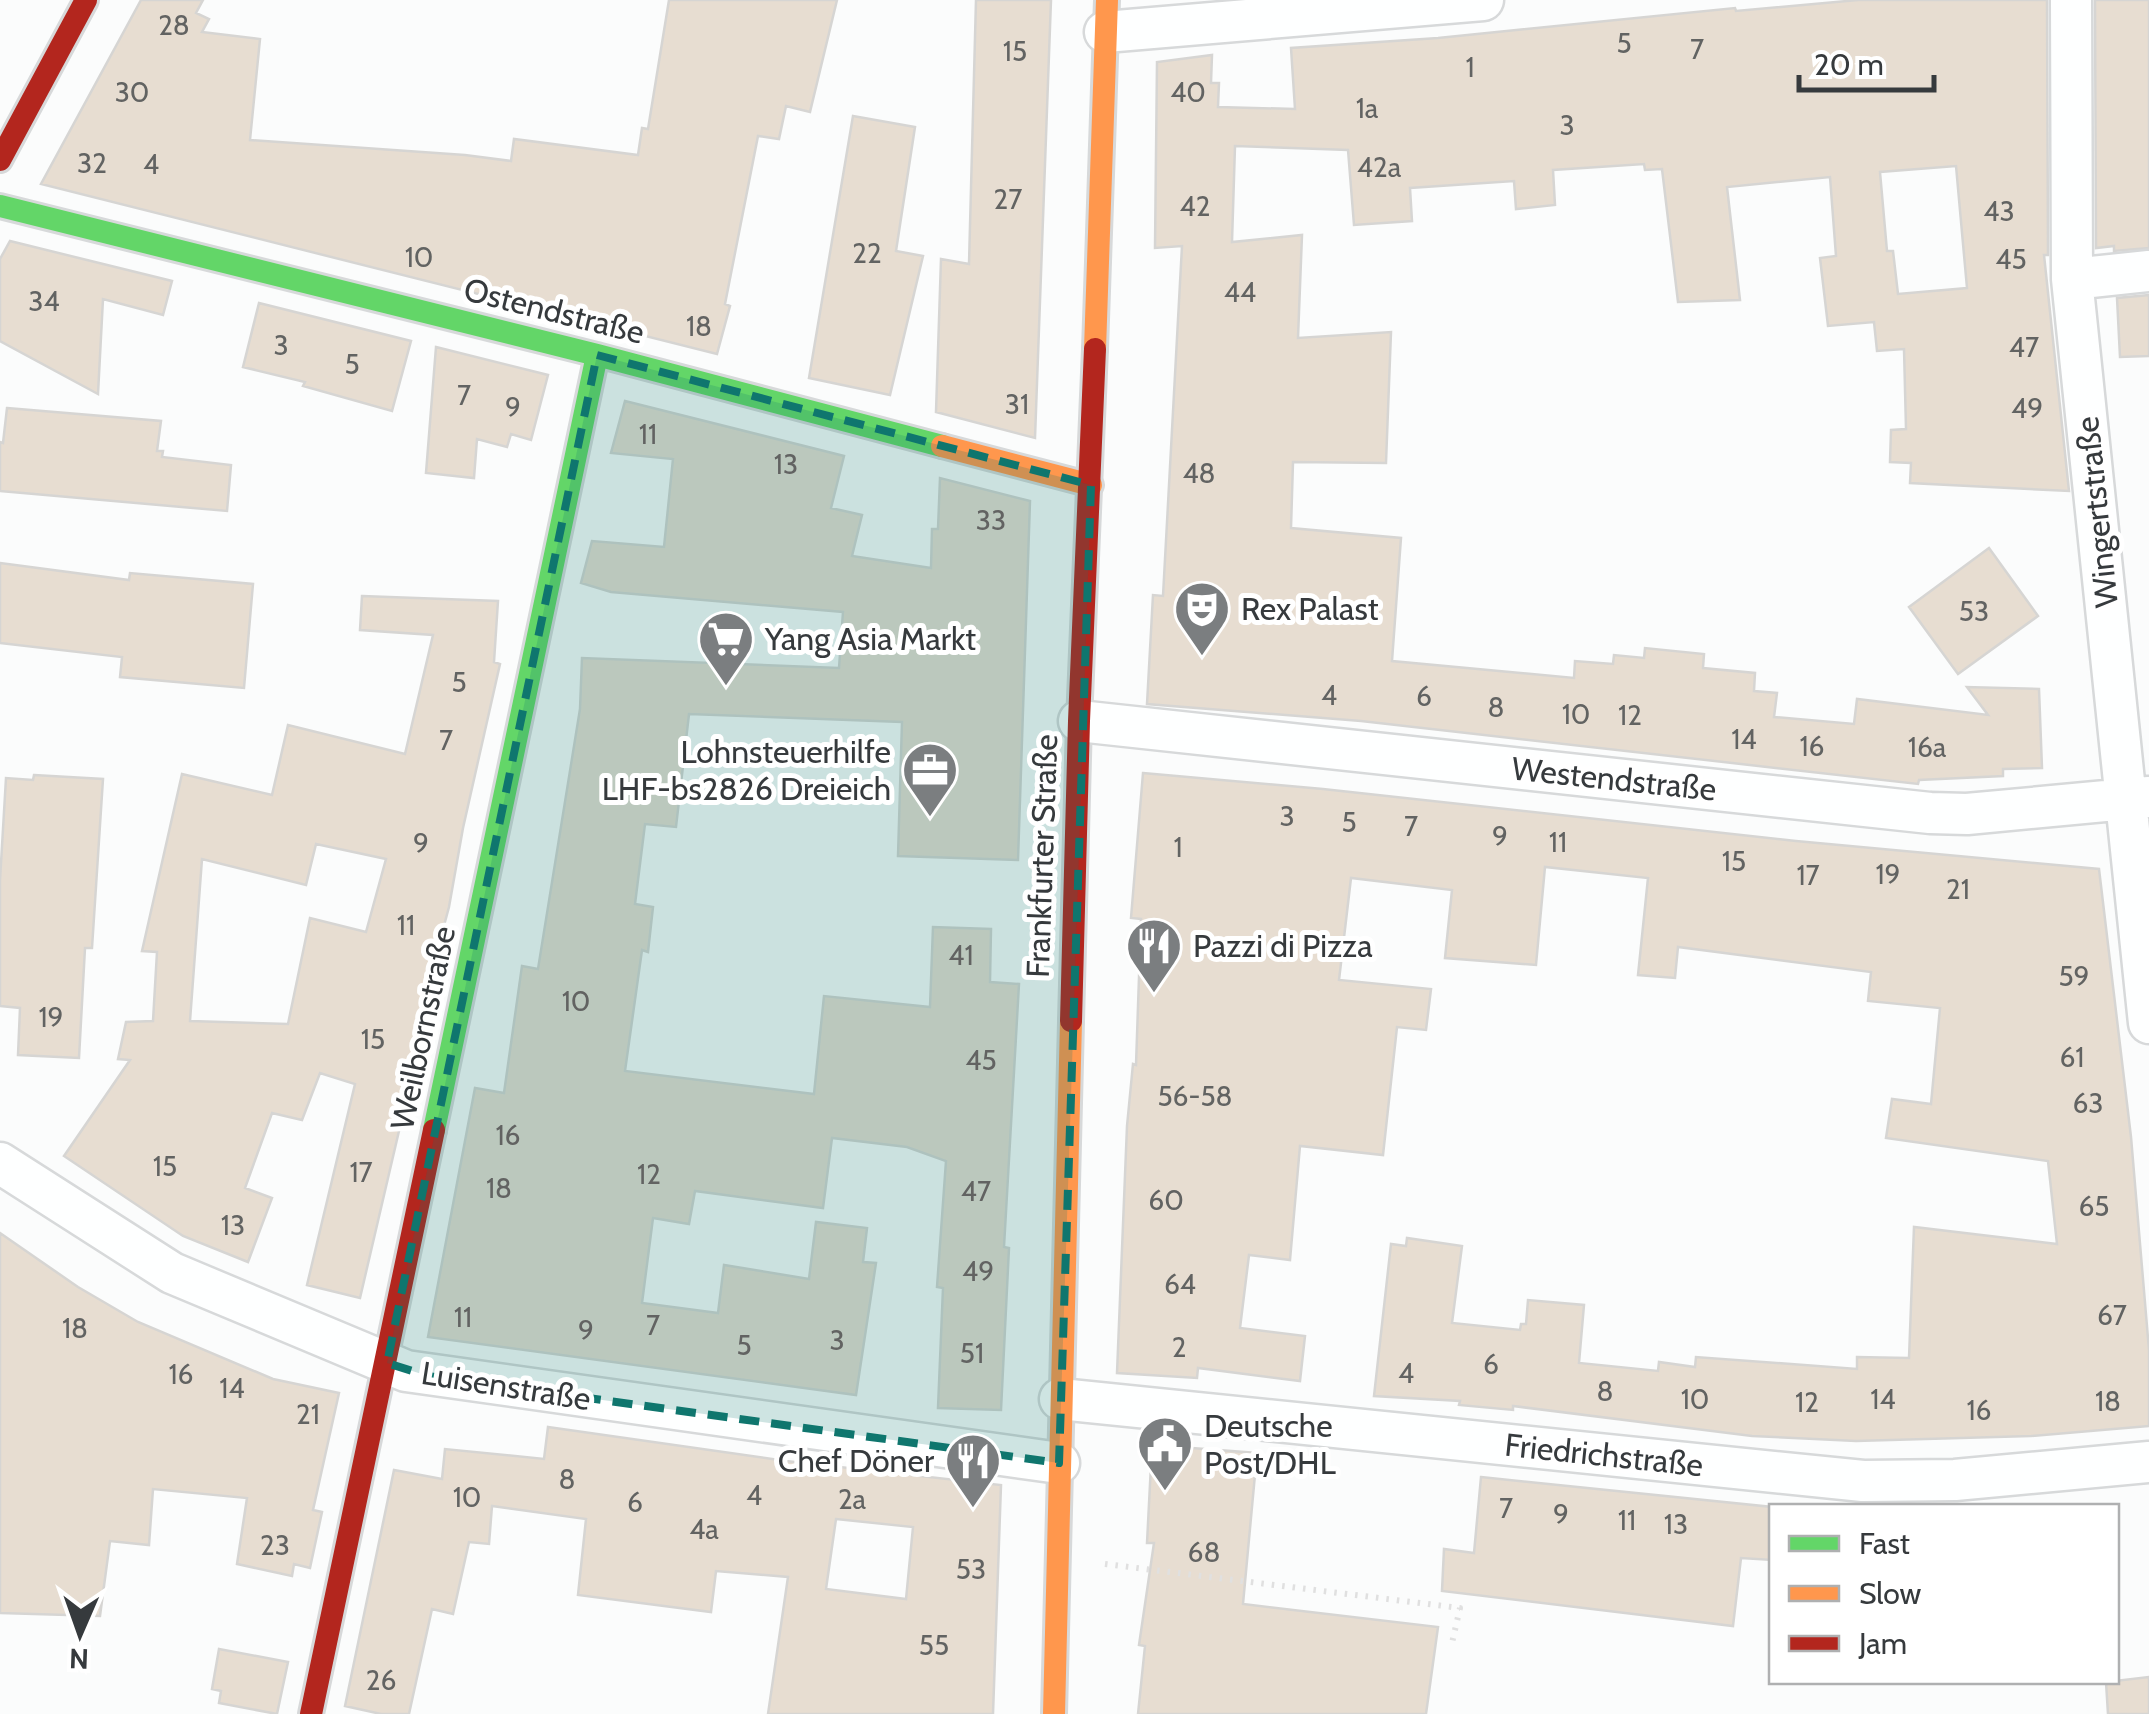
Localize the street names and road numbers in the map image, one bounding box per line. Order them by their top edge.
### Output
street label: Ostendstraße [460,269,648,352]
street label: Wingertstraße [2067,415,2126,610]
street label: Frankfurter Straße [1018,734,1065,978]
street label: Westendstraße [1510,748,1718,809]
street label: Weilbornstraße [382,923,463,1133]
street label: Luisenstraße [419,1353,594,1418]
street label: Friedrichstraße [1503,1425,1705,1484]

